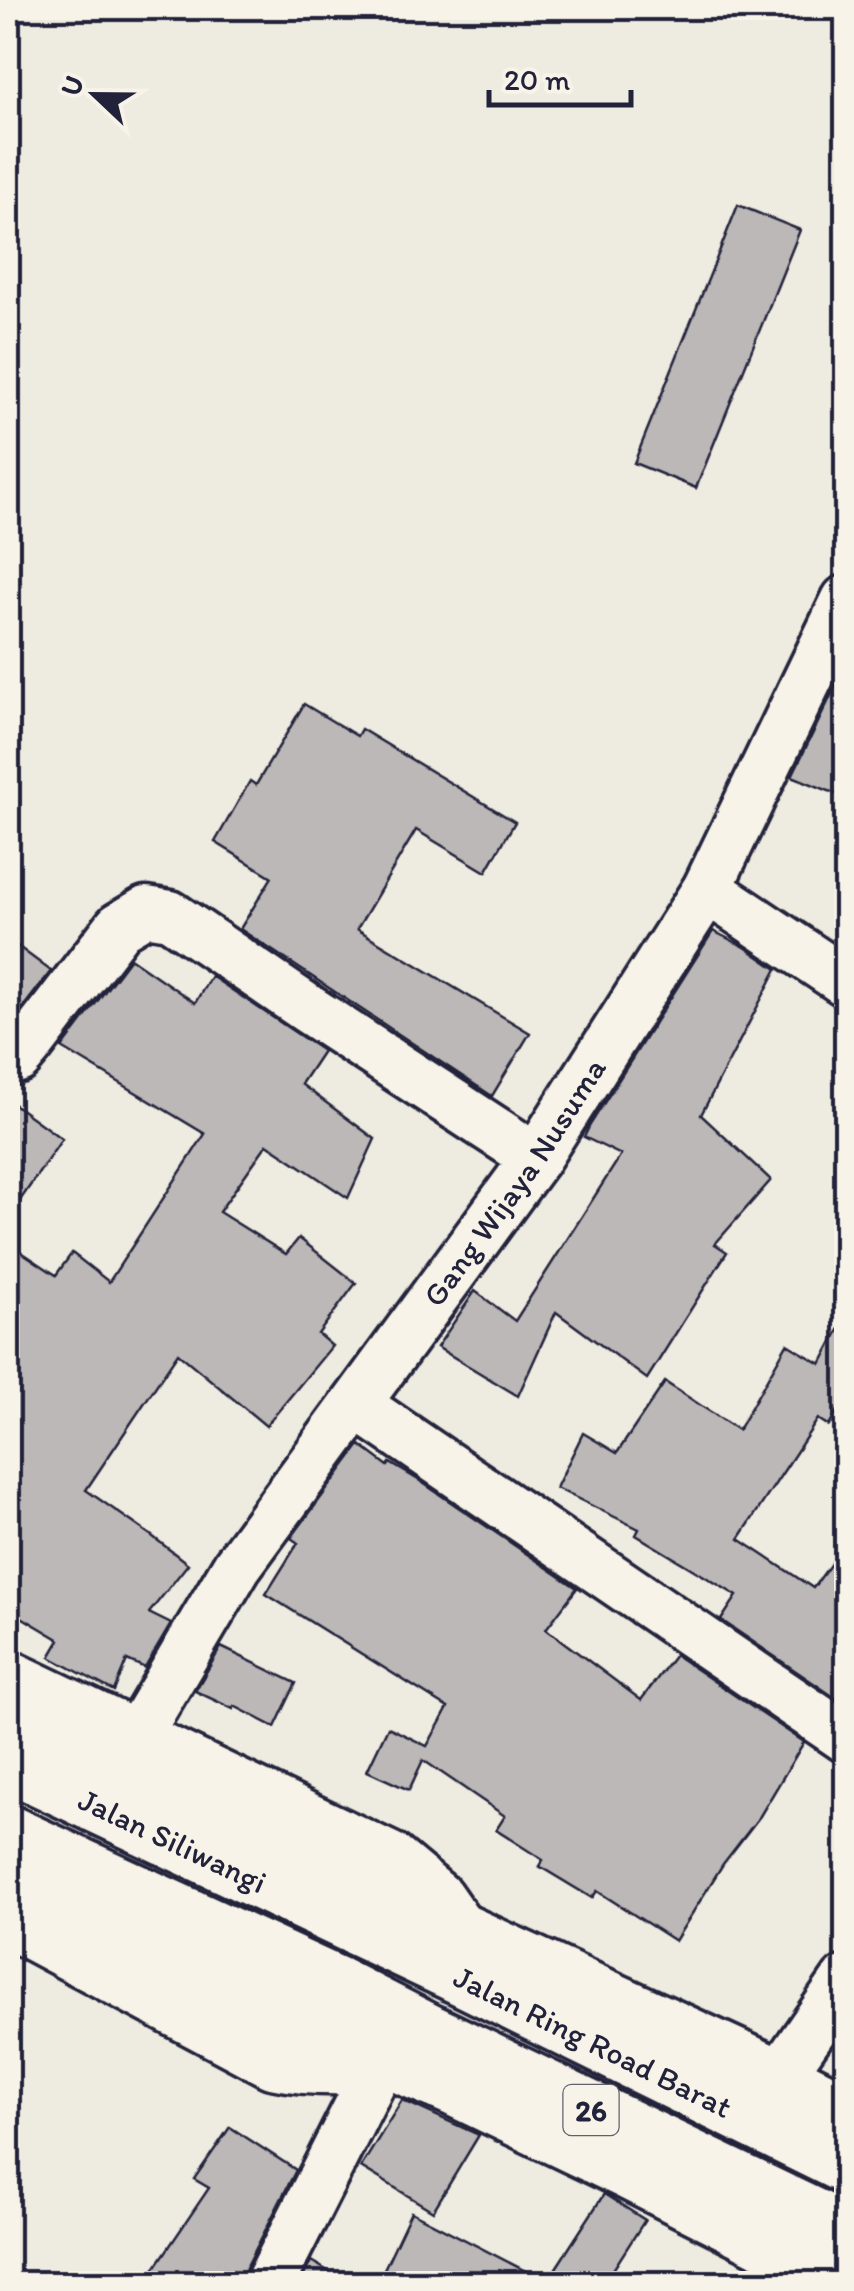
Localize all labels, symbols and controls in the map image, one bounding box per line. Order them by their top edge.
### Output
north arrow [45,45,145,145]
scale bar [489,45,632,107]
text: 20 m [504,61,570,98]
text: U [53,71,91,101]
street label: Gang Wijaya Nusuma [415,1051,614,1314]
street label: Jalan Siliwangi [73,1780,273,1901]
street label: Jalan Ring Road Barat [448,1957,738,2126]
road number: 26 [564,2085,618,2135]

